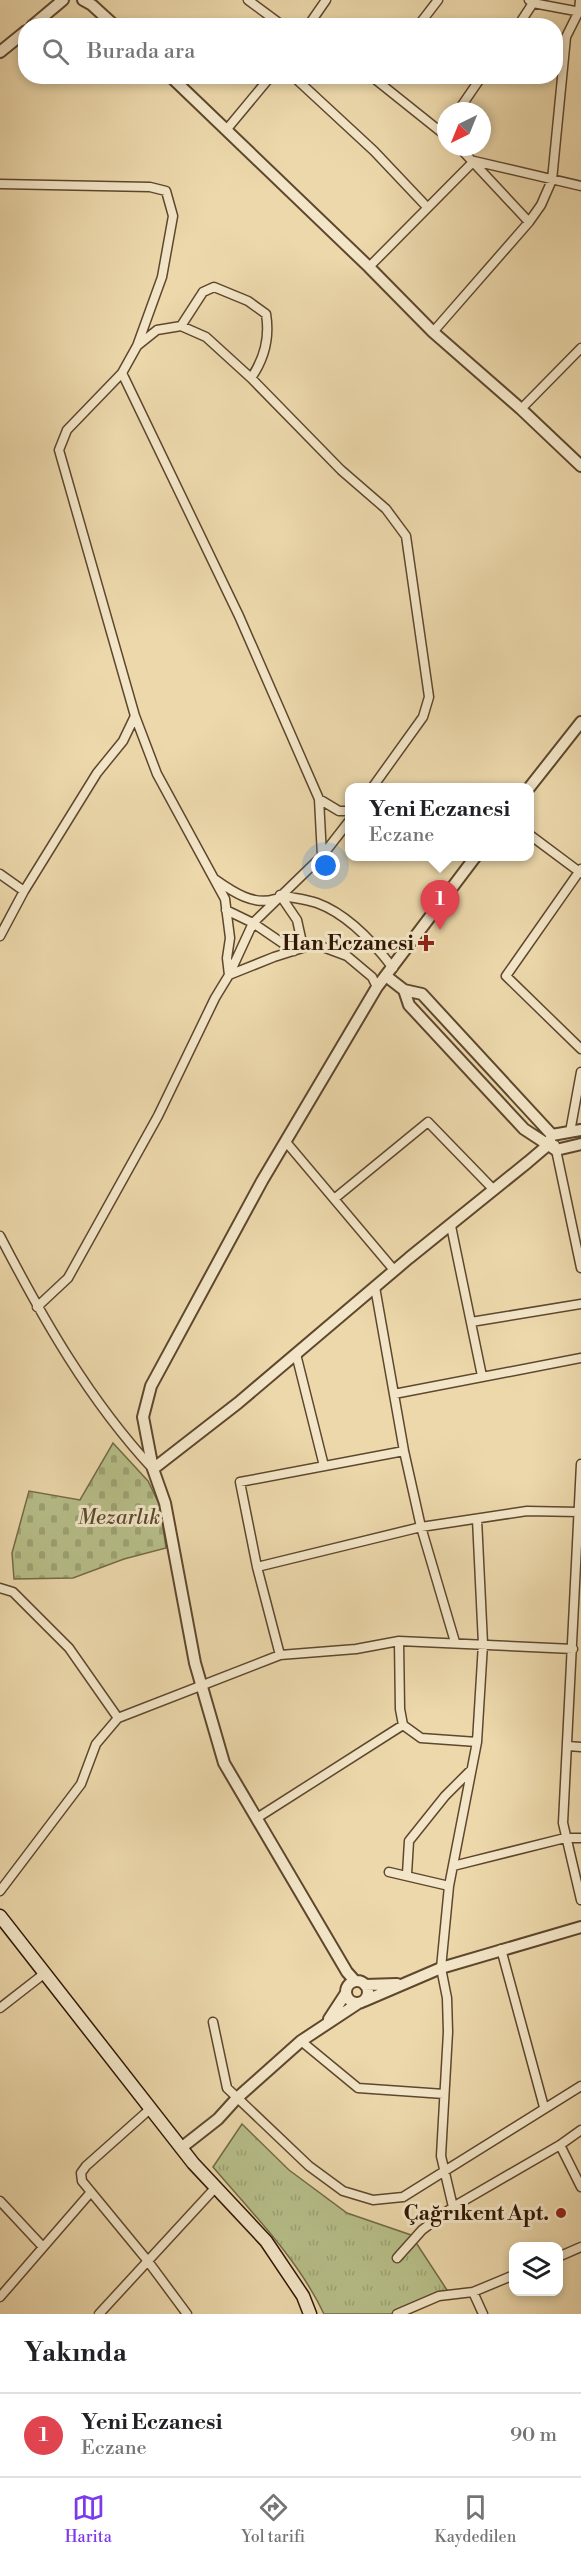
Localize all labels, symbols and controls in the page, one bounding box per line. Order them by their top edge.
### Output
search box [18,18,563,84]
icon: search [39,35,72,68]
text: Burada ara [87,38,195,65]
north arrow [437,102,491,156]
popup [345,783,534,861]
text: Yeni Eczanesi [369,796,510,823]
text: Eczane [369,823,434,848]
your location [311,851,340,880]
pin: 1 [420,880,460,930]
place label: Han Eczanesi [282,931,414,957]
marker: Han Eczanesi [419,936,433,950]
park label: Mezarlık [78,1505,160,1531]
place label: Çağrıkent Apt. [404,2201,549,2227]
marker: Çağrıkent Apt. [554,2206,568,2220]
map controls [509,2242,563,2296]
button: layers [509,2242,563,2296]
text: Yakında [24,2337,127,2369]
text: Yeni Eczanesi [81,2409,222,2436]
text: 1 [39,2423,48,2448]
text: 90 m [510,2423,557,2448]
text: Eczane [81,2436,147,2461]
tab: Harita [65,2491,112,2547]
tab: Yol tarifi [241,2491,305,2547]
tab: Kaydedilen [435,2491,516,2547]

